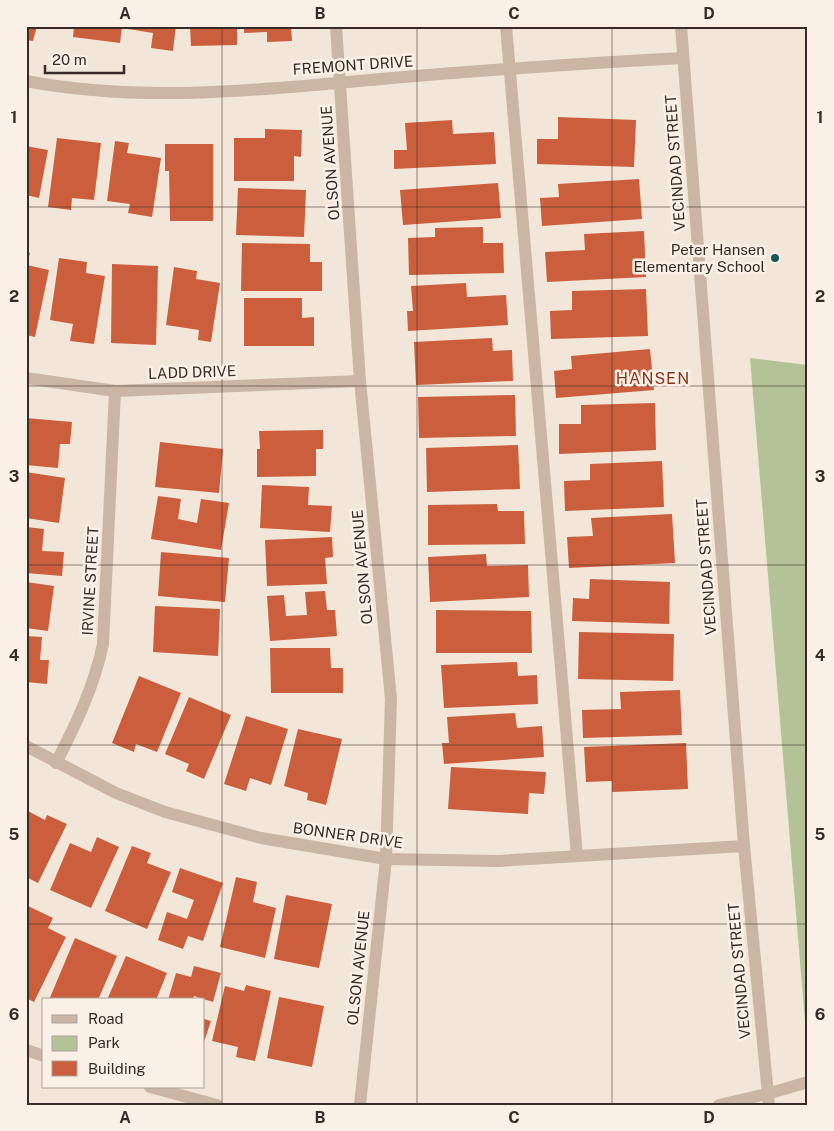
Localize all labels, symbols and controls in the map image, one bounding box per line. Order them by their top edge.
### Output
text: A [119,4,131,23]
text: B [315,4,326,23]
text: C [508,4,520,23]
text: D [703,4,715,23]
scale bar [45,42,124,74]
text: 20 m [52,51,87,68]
street label: FREMONT DRIVE [292,52,414,78]
street label: VECINDAD STREET [662,94,688,232]
street label: OLSON AVENUE [318,105,342,221]
text: 1 [11,108,17,127]
text: 1 [817,108,823,127]
place label: Peter Hansen Elementary School [633,241,765,275]
marker: Peter Hansen Elementary School [769,252,781,264]
text: 2 [9,287,19,306]
text: 2 [815,287,825,306]
street label: LADD DRIVE [148,362,236,382]
district label: HANSEN [616,369,690,388]
text: 3 [9,467,19,486]
text: 3 [815,467,825,486]
street label: VECINDAD STREET [693,498,719,636]
street label: OLSON AVENUE [349,509,375,625]
street label: IRVINE STREET [79,526,101,636]
text: 4 [9,646,20,665]
text: 4 [815,646,826,665]
street label: BONNER DRIVE [292,819,404,851]
text: 5 [9,825,20,844]
text: 5 [815,825,826,844]
street label: VECINDAD STREET [725,902,753,1040]
street label: OLSON AVENUE [344,910,372,1026]
legend [42,998,205,1088]
text: 6 [9,1005,19,1024]
text: 6 [815,1005,825,1024]
text: Road [88,1010,124,1027]
text: Park [88,1034,120,1051]
text: Building [88,1060,146,1077]
text: A [119,1108,131,1127]
text: B [315,1108,326,1127]
text: C [508,1108,520,1127]
text: D [703,1108,715,1127]

